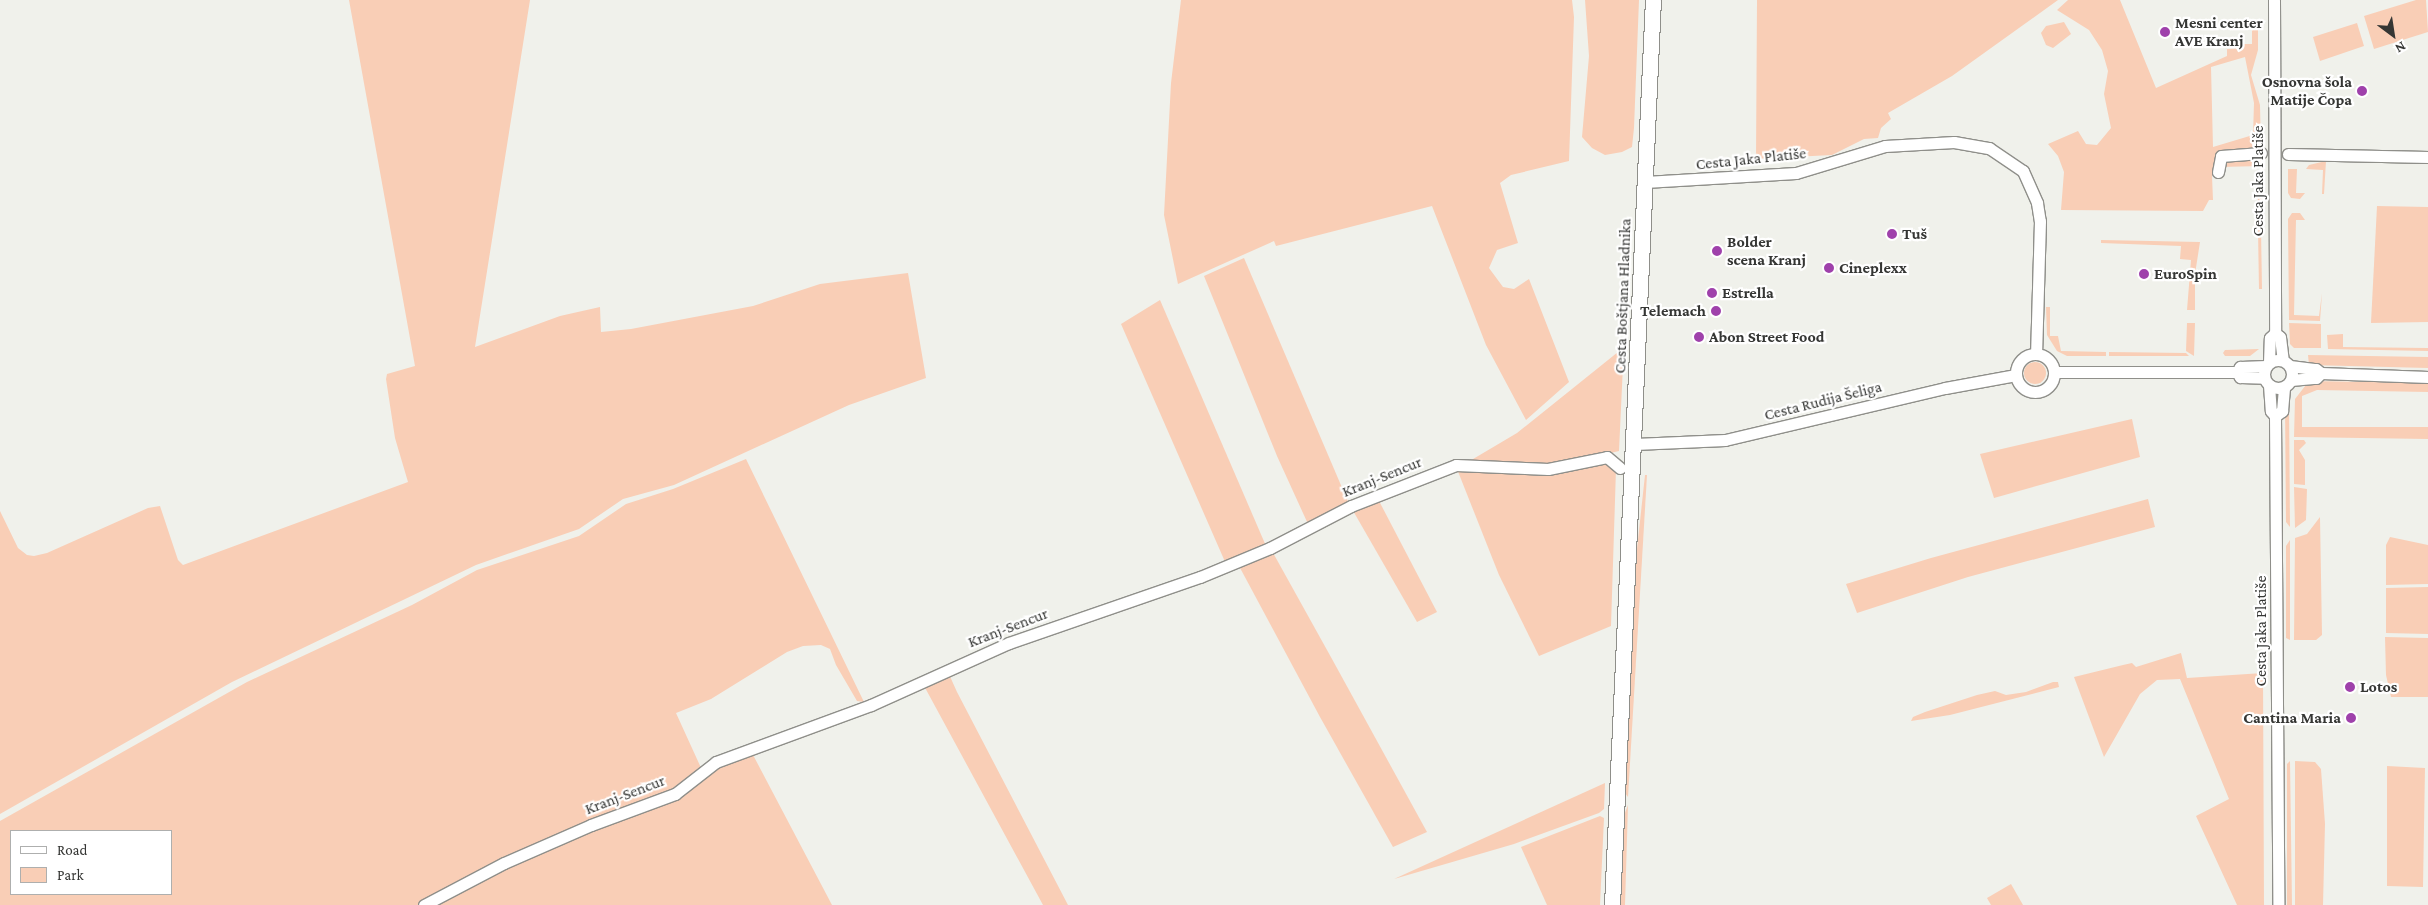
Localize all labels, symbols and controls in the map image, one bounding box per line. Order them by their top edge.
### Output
north arrow [2368,10,2418,60]
place label: Mesni center AVE Kranj [2175,13,2263,51]
marker: Mesni center AVE Kranj [2159,26,2171,38]
text: N [2393,39,2409,57]
place label: Osnovna šola Matije Čopa [2262,72,2352,110]
marker: Osnovna šola Matije Čopa [2356,85,2368,97]
street label: Cesta Jaka Platiše [2248,126,2268,236]
street label: Cesta Jaka Platiše [1695,144,1807,174]
street label: Cesta Boštjana Hladnika [1611,218,1635,374]
place label: Tuš [1902,224,1927,244]
marker: Tuš [1886,228,1898,240]
place label: Bolder scena Kranj [1727,232,1806,270]
marker: Bolder scena Kranj [1711,245,1723,257]
place label: Cineplexx [1839,258,1907,278]
marker: Cineplexx [1823,262,1835,274]
place label: EuroSpin [2154,264,2217,284]
marker: EuroSpin [2138,268,2150,280]
place label: Estrella [1722,283,1774,303]
marker: Estrella [1706,287,1718,299]
place label: Telemach [1640,301,1706,321]
marker: Telemach [1710,305,1722,317]
place label: Abon Street Food [1709,327,1824,347]
marker: Abon Street Food [1693,331,1705,343]
street label: Cesta Rudija Šeliga [1762,377,1884,425]
street label: Kranj-Sencur [1339,452,1425,502]
street label: Cesta Jaka Platiše [2251,576,2271,686]
street label: Kranj-Sencur [965,604,1051,652]
place label: Lotos [2360,677,2397,697]
marker: Lotos [2344,681,2356,693]
place label: Cantina Maria [2243,708,2341,728]
marker: Cantina Maria [2345,712,2357,724]
street label: Kranj-Sencur [582,771,668,819]
legend [10,830,172,895]
text: Road [57,842,87,858]
text: Park [57,867,84,883]

